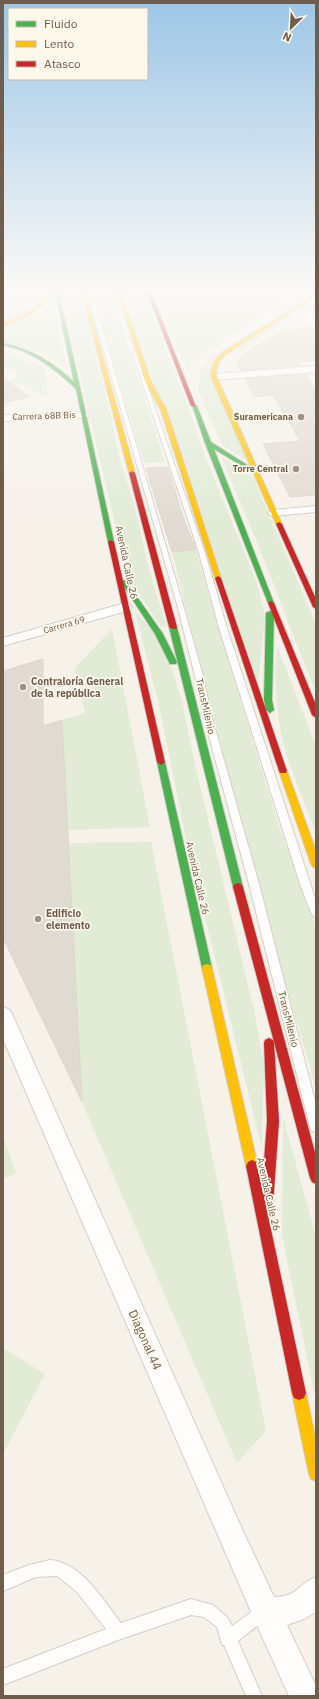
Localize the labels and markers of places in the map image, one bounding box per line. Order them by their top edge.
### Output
place label: Suramericana [234,411,293,422]
marker: Suramericana [296,412,306,422]
place label: Torre Central [233,463,288,474]
marker: Torre Central [291,464,301,474]
place label: Contraloría General de la república [31,675,123,700]
marker: Contraloría General de la república [18,682,28,692]
place label: Edificio elemento [46,907,91,932]
marker: Edificio elemento [33,914,43,924]

